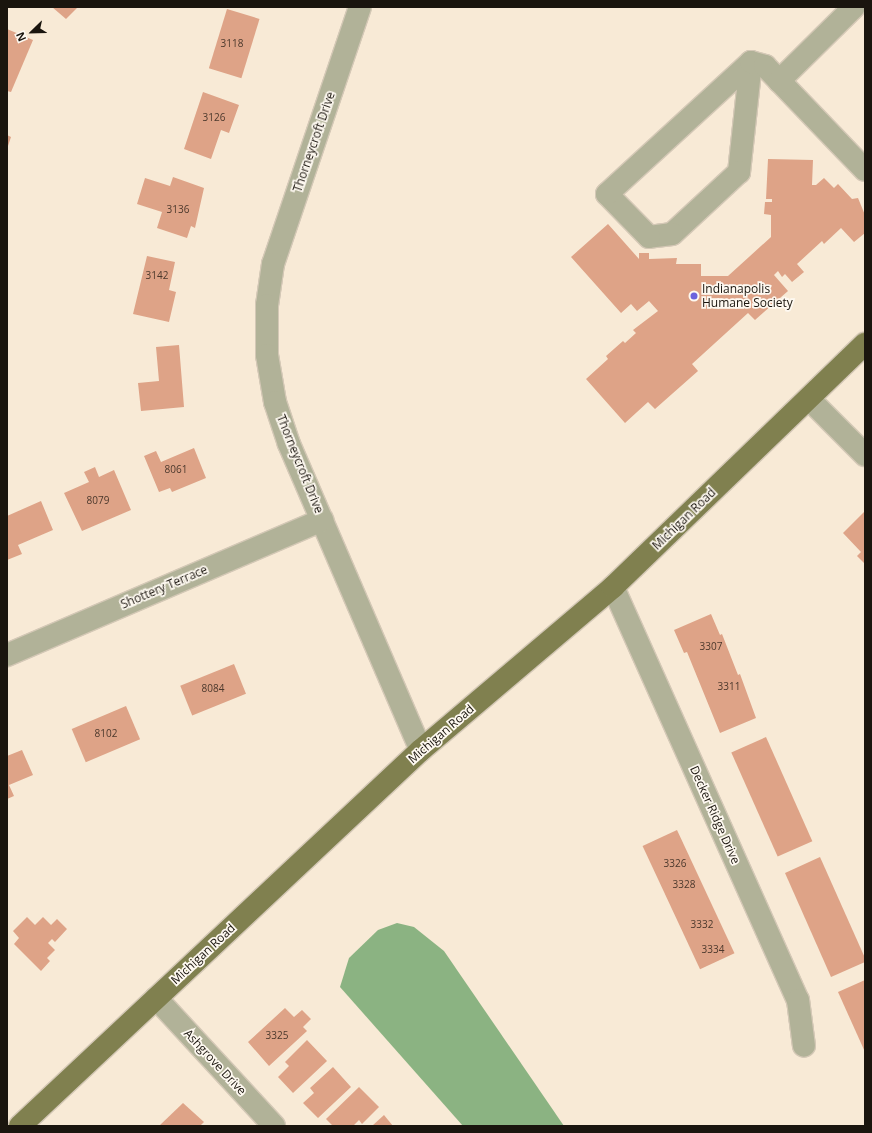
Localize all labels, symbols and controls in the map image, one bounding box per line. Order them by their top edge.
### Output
north arrow [12,12,52,52]
text: N [12,30,29,44]
house number: 3118 [221,38,243,50]
street label: Thorneycroft Drive [290,90,338,194]
house number: 3126 [203,112,225,124]
house number: 3136 [167,204,189,216]
house number: 3142 [146,270,168,282]
place label: Indianapolis Humane Society [702,282,793,310]
marker: Indianapolis Humane Society [689,291,699,301]
street label: Thorneycroft Drive [274,413,326,515]
house number: 8061 [165,464,187,476]
street label: Michigan Road [649,485,719,553]
house number: 8079 [87,495,109,507]
street label: Shottery Terrace [118,562,210,612]
house number: 3307 [700,641,722,653]
house number: 3311 [718,681,740,693]
house number: 8084 [202,683,224,695]
street label: Michigan Road [405,702,477,766]
house number: 8102 [95,728,117,740]
street label: Decker Ridge Drive [687,764,743,866]
house number: 3326 [664,858,686,870]
house number: 3328 [673,879,695,891]
house number: 3332 [691,919,713,931]
street label: Michigan Road [168,921,238,987]
house number: 3334 [702,944,724,956]
street label: Ashgrove Drive [181,1026,249,1098]
house number: 3325 [266,1030,288,1042]

